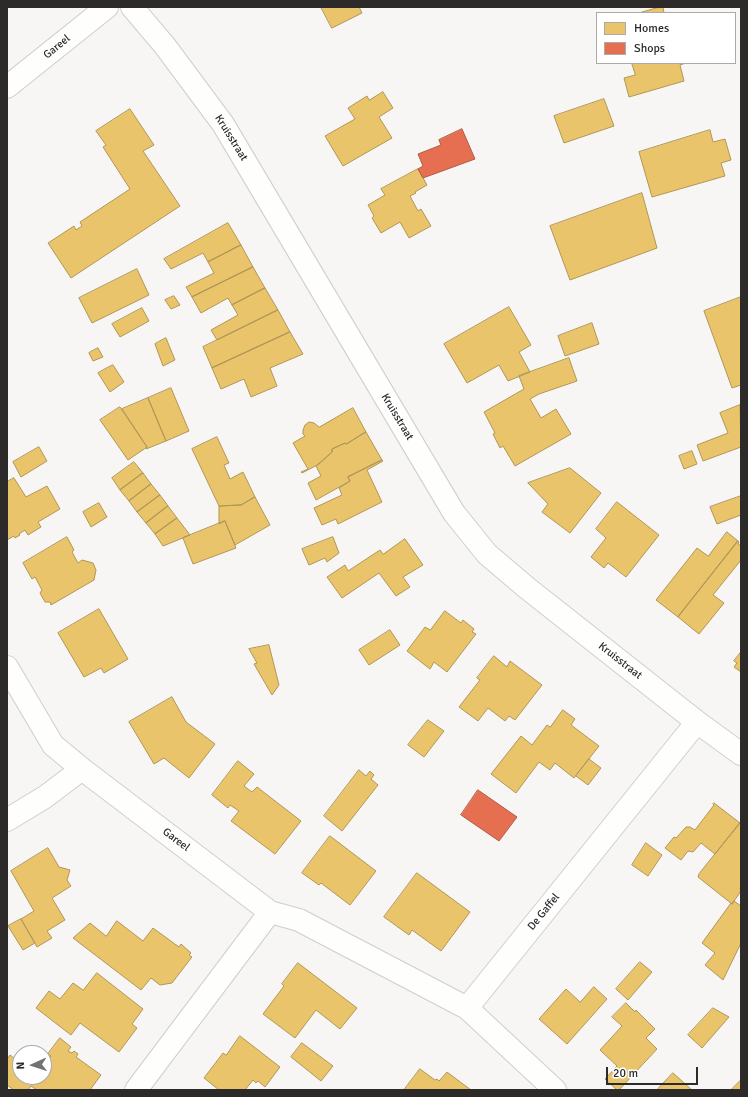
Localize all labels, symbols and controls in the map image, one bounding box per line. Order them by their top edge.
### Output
legend [596,12,736,64]
text: Homes [634,21,669,36]
street label: Gareel [41,32,73,62]
text: Shops [634,41,665,56]
street label: Kruisstraat [212,112,250,164]
street label: Kruisstraat [378,391,416,443]
street label: Kruisstraat [595,640,645,682]
street label: Gareel [160,825,192,855]
street label: De Gaffel [525,891,563,933]
north arrow [12,1045,52,1085]
scale bar [608,1059,700,1085]
text: N [14,1061,27,1070]
text: 20 m [613,1066,638,1081]

